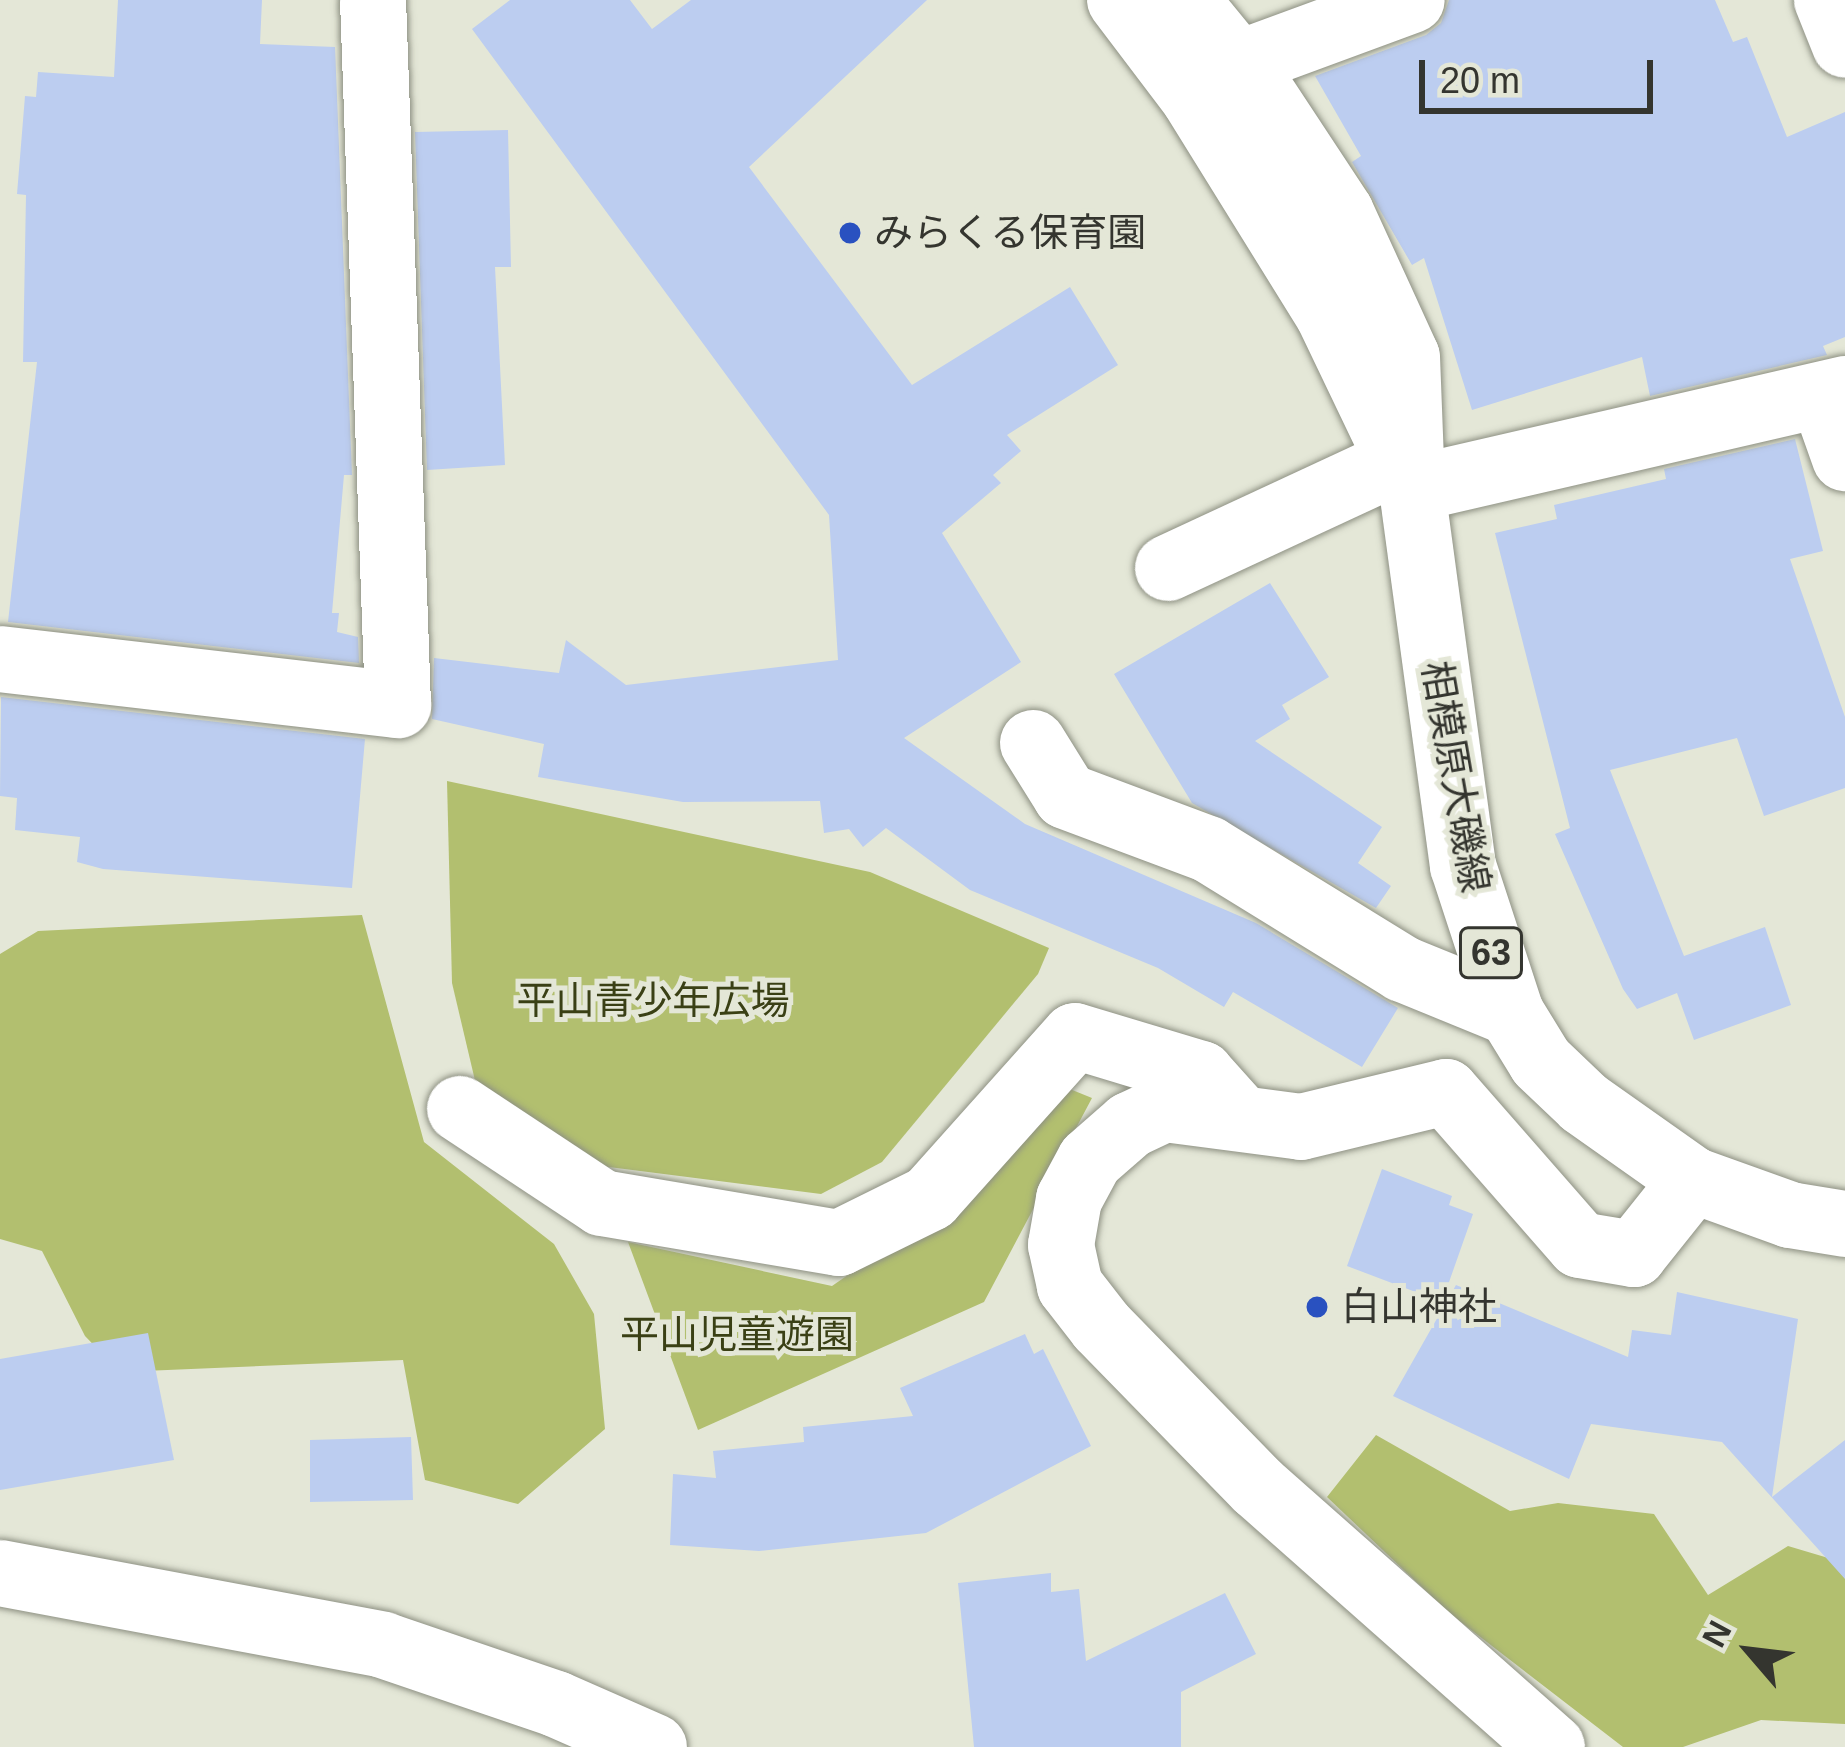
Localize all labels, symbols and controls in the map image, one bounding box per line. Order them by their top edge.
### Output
scale bar [1425,36,1659,110]
text: 20 m [1440,60,1520,101]
place label: みらくる保育園 [874,210,1147,256]
marker: みらくる保育園 [837,220,863,246]
street label: 相模原大磯線 [1412,658,1498,896]
road number: 63 [1458,923,1524,983]
park label: 平山青少年広場 [517,978,789,1024]
place label: 白山神社 [1341,1284,1497,1330]
marker: 白山神社 [1304,1294,1330,1320]
park label: 平山児童遊園 [620,1312,854,1358]
north arrow [1689,1591,1809,1711]
text: N [1695,1615,1739,1653]

